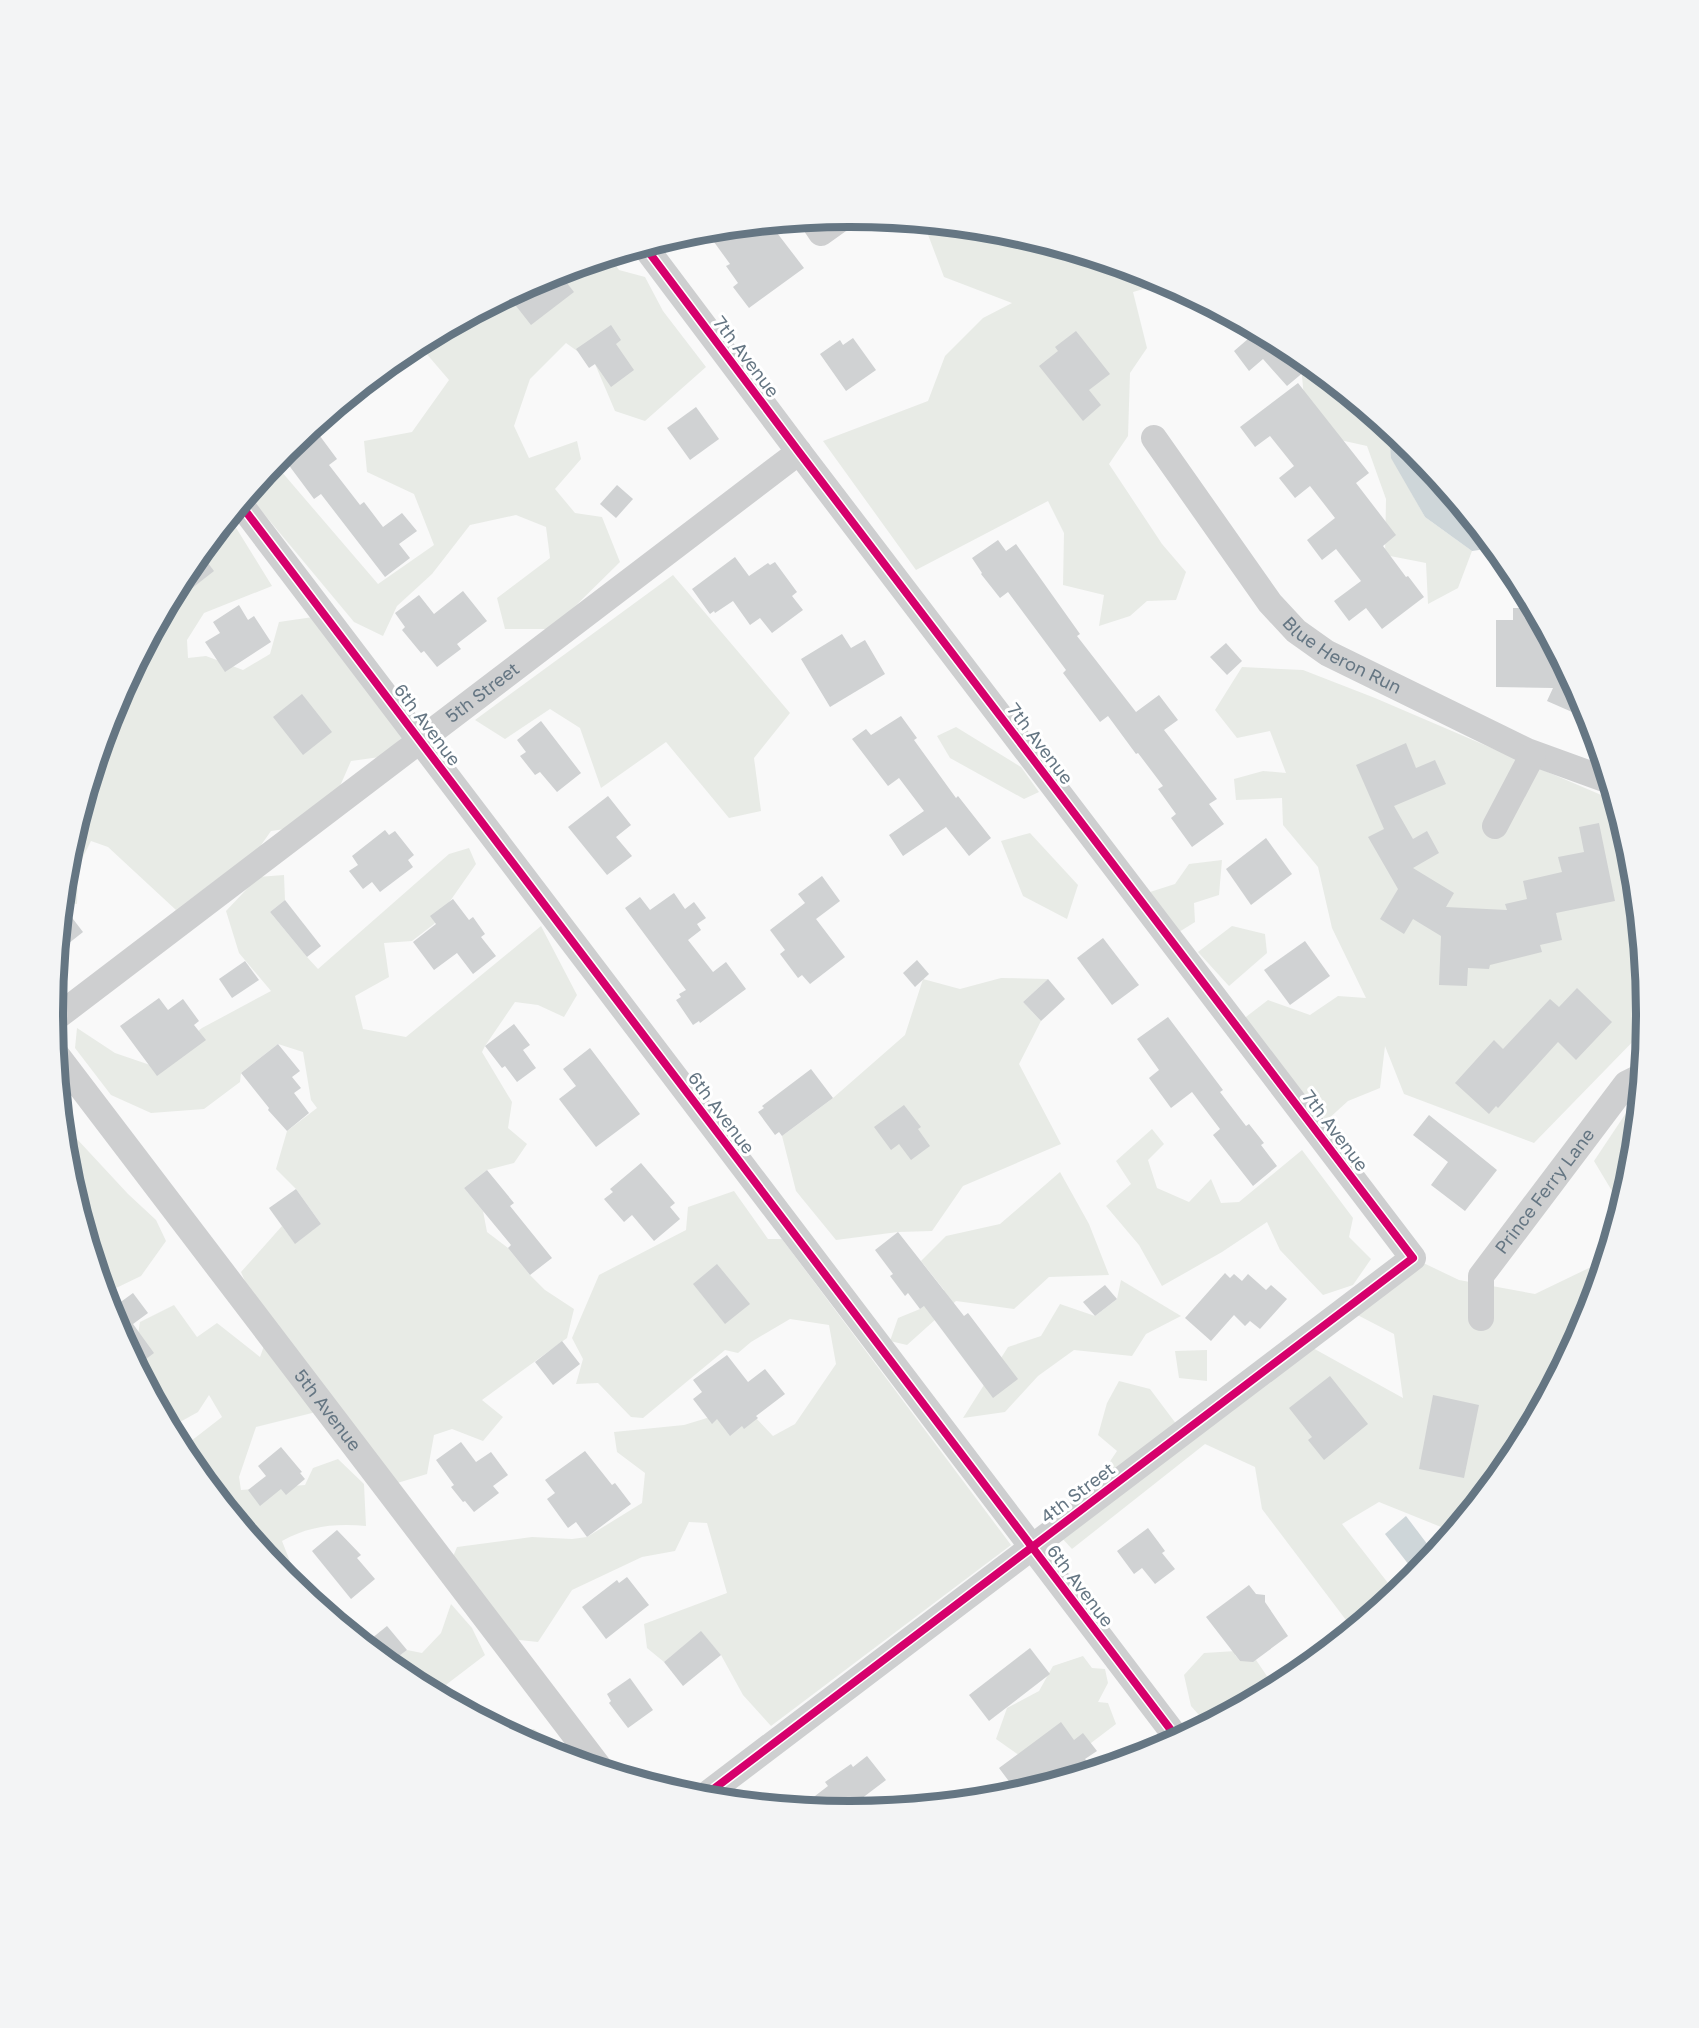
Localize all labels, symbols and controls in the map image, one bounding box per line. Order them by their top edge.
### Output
street label: 7th Avenue [709,311,784,401]
street label: Blue Heron Run [1278,612,1405,698]
street label: 5th Street [441,657,523,727]
street label: 6th Avenue [390,679,466,770]
street label: 7th Avenue [1003,698,1078,788]
street label: 6th Avenue [684,1067,760,1158]
street label: 7th Avenue [1298,1085,1373,1175]
street label: Prince Ferry Lane [1490,1124,1599,1258]
street label: 5th Avenue [290,1365,366,1455]
street label: 4th Street [1036,1457,1119,1527]
street label: 6th Avenue [1043,1540,1119,1631]

